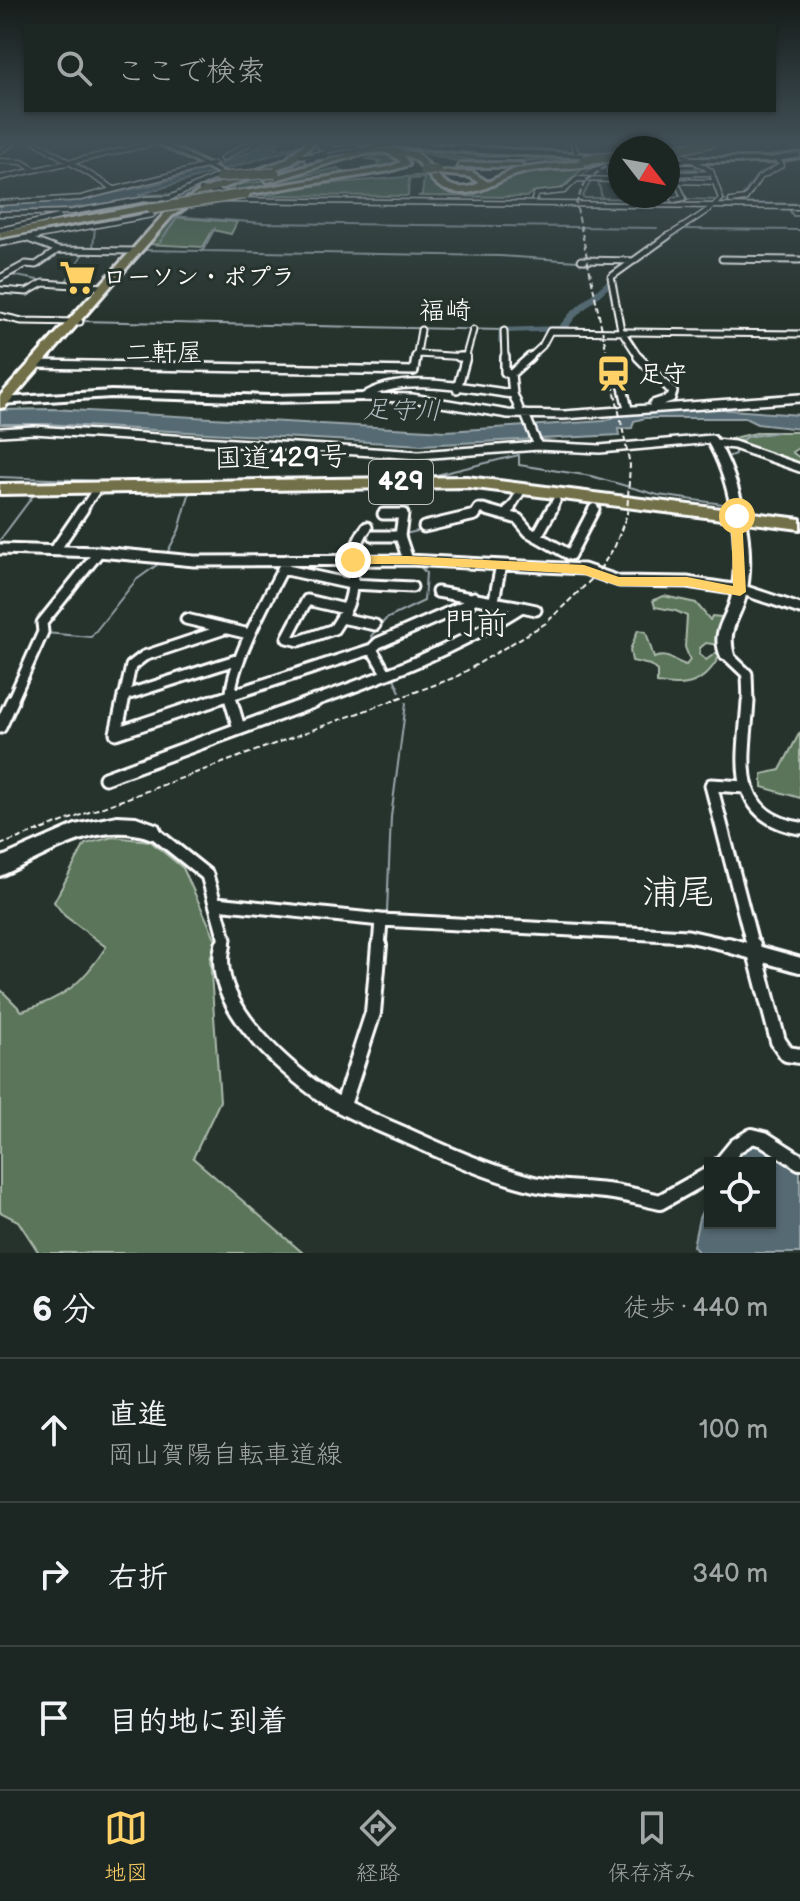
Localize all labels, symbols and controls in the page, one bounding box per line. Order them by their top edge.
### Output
search box [24,24,776,112]
icon: search [52,46,96,90]
text: ここで検索 [116,54,266,90]
north arrow [608,136,680,208]
supermarket icon: ローソン・ポプラ [58,258,96,296]
place label: ローソン・ポプラ [103,263,295,292]
district label: 福崎 [419,296,471,327]
district label: 二軒屋 [125,338,203,369]
station icon: 足守 [594,355,632,393]
place label: 足守 [639,360,687,389]
water label: 足守川 [363,395,441,427]
street label: 国道429号 [214,440,348,476]
road number: 429 [369,460,433,504]
route start [719,498,755,534]
route end [335,542,371,578]
district label: 門前 [444,605,508,644]
district label: 浦尾 [642,872,714,915]
map controls [704,1157,776,1229]
button: locate [704,1157,776,1229]
text: 6 分 [32,1289,96,1330]
text: 徒歩 · 440 m [624,1293,768,1324]
text: 直進 [108,1397,168,1433]
icon: ahead [32,1408,76,1452]
text: 100 m [699,1415,768,1446]
text: 岡山賀陽自転車道線 [108,1440,342,1471]
icon: right [32,1552,76,1596]
text: 340 m [692,1559,768,1590]
text: 右折 [108,1560,168,1596]
icon: arrive [32,1696,76,1740]
text: 目的地に到着 [108,1704,288,1740]
tab: 地図 [104,1806,148,1887]
tab: 経路 [356,1806,400,1887]
tab: 保存済み [608,1806,696,1887]

